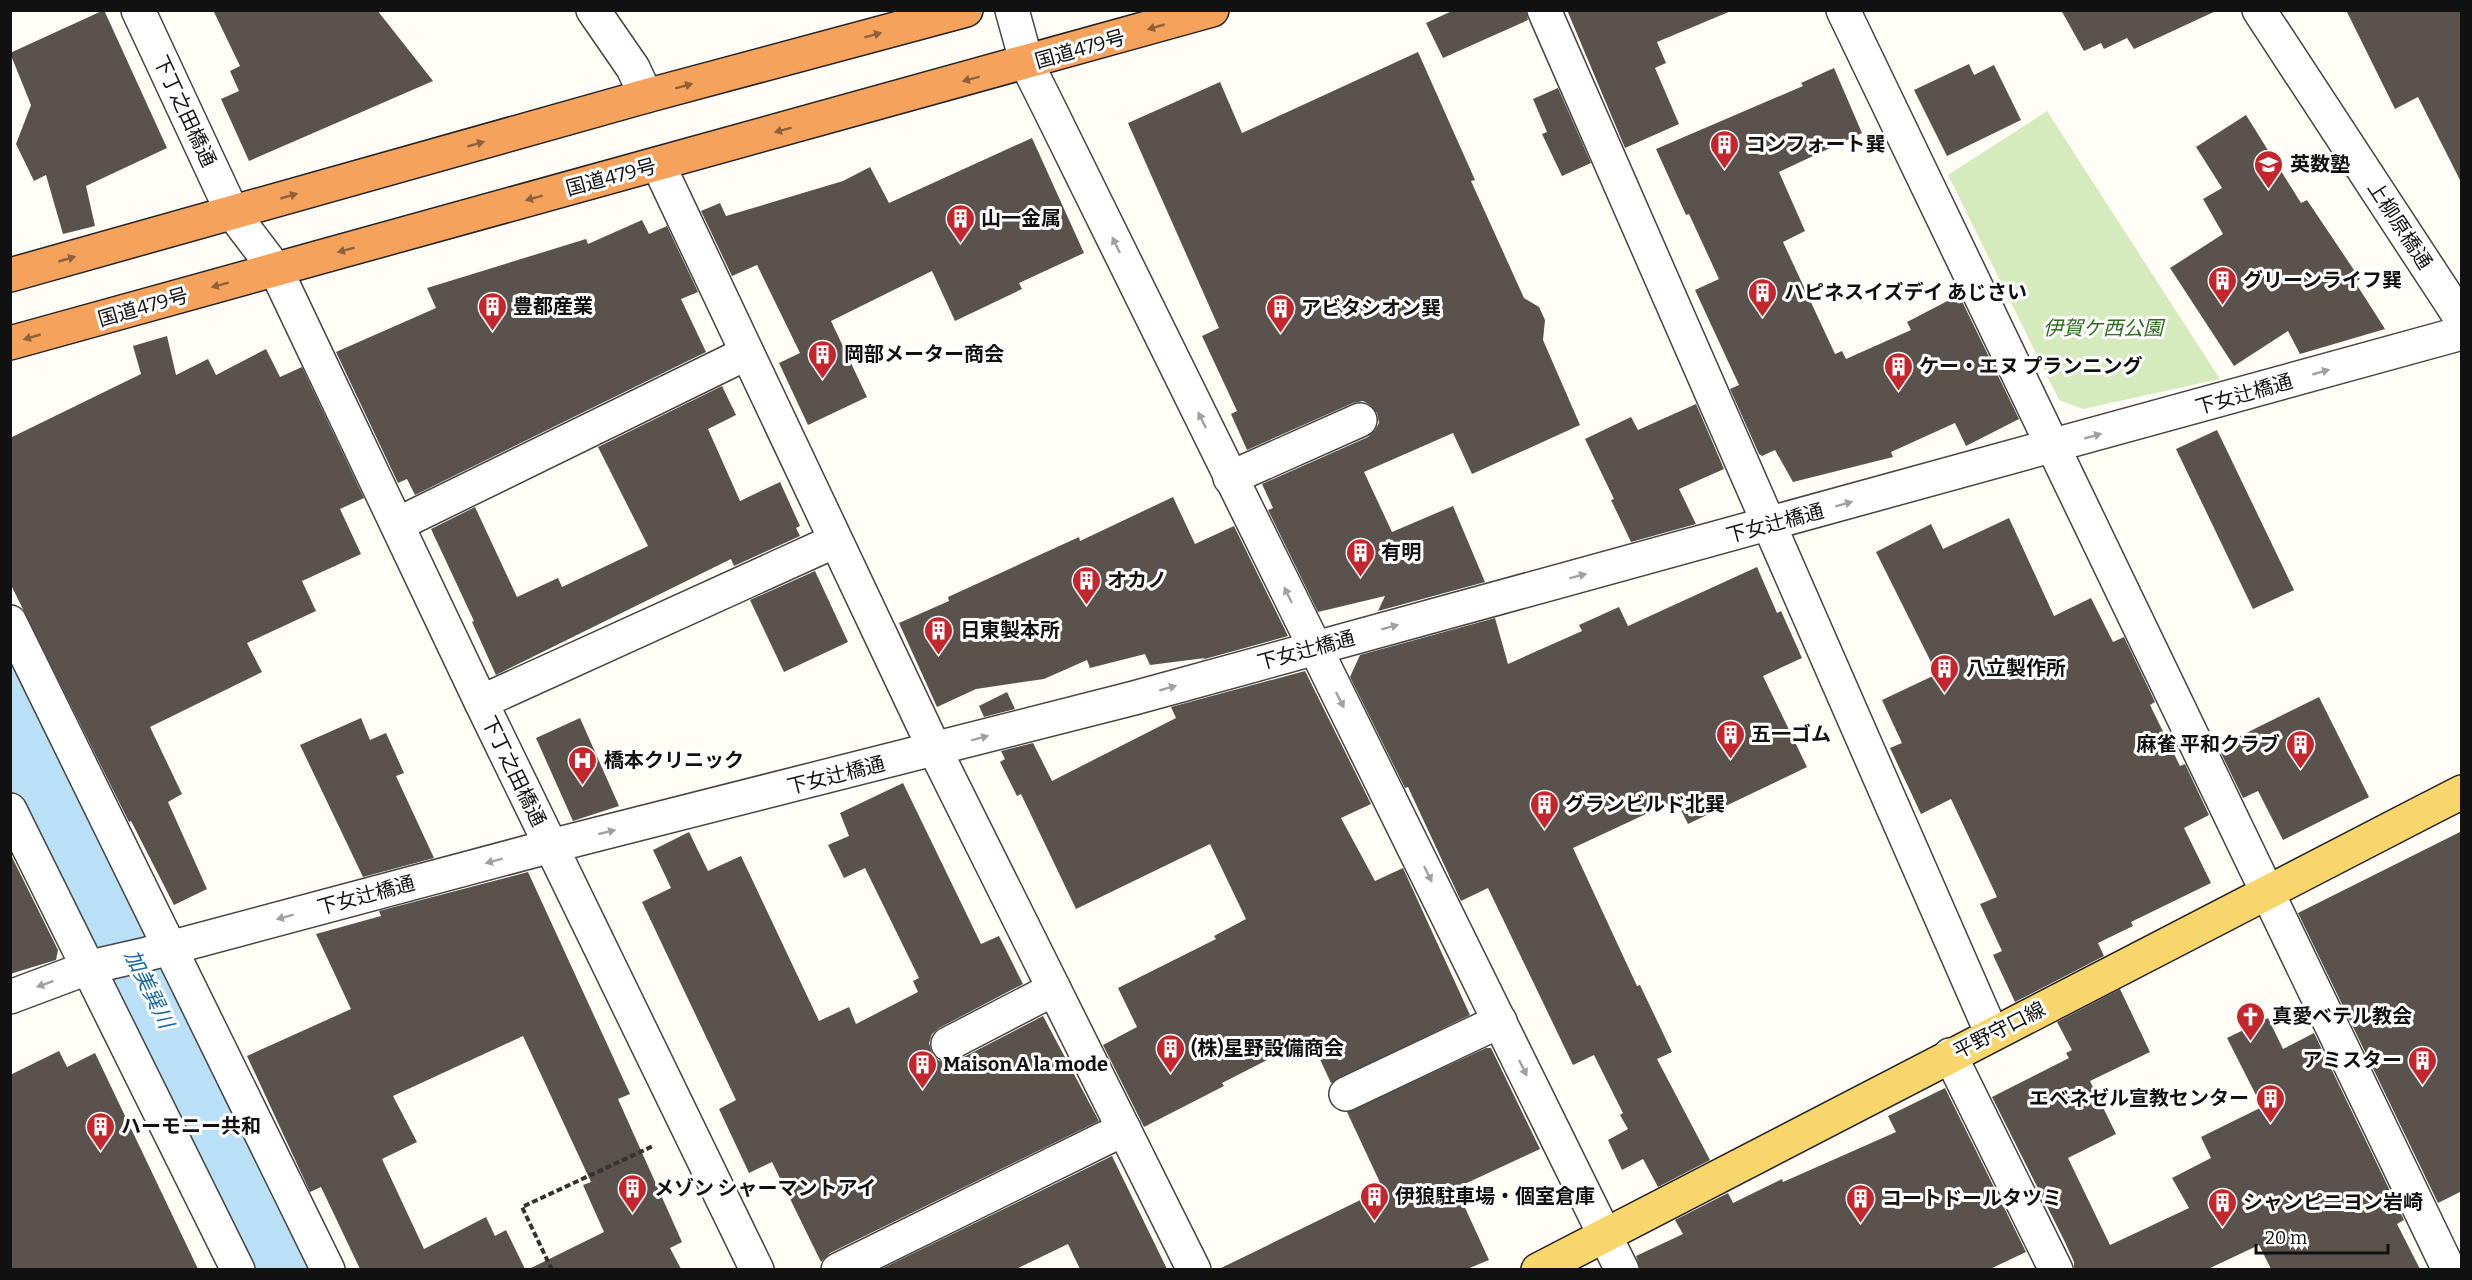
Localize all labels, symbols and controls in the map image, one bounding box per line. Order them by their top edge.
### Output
one-way arrow [1147,23,1165,32]
street label: 国道479号 [1032,25,1128,73]
one-way arrow [864,30,882,40]
street label: 下丁之田橋通 [149,52,221,170]
one-way arrow [962,75,980,84]
one-way arrow [676,81,694,90]
one-way arrow [774,126,792,135]
building icon: コンフォート巽 [1709,128,1741,170]
place label: コンフォート巽 [1746,132,1885,156]
one-way arrow [467,139,485,148]
school or university icon: 英数塾 [2253,148,2285,190]
place label: 英数塾 [2290,152,2350,176]
street label: 国道479号 [563,153,659,201]
street label: 上柳原橋通 [2363,177,2437,273]
one-way arrow [280,191,298,200]
one-way arrow [525,194,543,204]
building icon: 山一金属 [944,202,976,244]
place label: 山一金属 [981,206,1061,230]
one-way arrow [1111,237,1121,254]
one-way arrow [337,246,355,256]
one-way arrow [58,254,76,263]
building icon: グリーンライフ巽 [2206,264,2238,306]
place label: グリーンライフ巽 [2243,268,2402,292]
building icon: ハピネスイズデイ あじさい [1747,276,1779,318]
place label: ハピネスイズデイ あじさい [1784,280,2027,304]
one-way arrow [211,281,229,290]
street label: 国道479号 [95,283,191,331]
building icon: 豊都産業 [476,290,508,332]
building icon: アビタシオン巽 [1264,292,1296,334]
place label: 豊都産業 [513,294,593,318]
place label: アビタシオン巽 [1301,296,1441,320]
park label: 伊賀ケ西公園 [2043,316,2166,340]
one-way arrow [23,333,41,343]
building icon: 岡部メーター商会 [807,338,839,380]
place label: 岡部メーター商会 [844,342,1004,366]
building icon: ケー・エヌ プランニング [1882,350,1914,392]
place label: ケー・エヌ プランニング [1919,354,2143,378]
one-way arrow [2312,367,2330,376]
street label: 下女辻橋通 [2193,369,2295,419]
one-way arrow [1197,412,1207,429]
one-way arrow [2084,431,2102,440]
street label: 下女辻橋通 [1724,498,1826,548]
one-way arrow [1835,499,1853,508]
building icon: 有明 [1344,536,1376,578]
place label: 有明 [1381,540,1421,564]
building icon: オカノ [1070,564,1102,606]
place label: オカノ [1107,568,1167,592]
one-way arrow [1569,571,1587,581]
one-way arrow [1283,587,1292,604]
building icon: 日東製本所 [923,614,955,656]
place label: 日東製本所 [960,618,1060,642]
one-way arrow [1381,622,1399,631]
street label: 下女辻橋通 [1255,625,1357,675]
building icon: 八立製作所 [1929,652,1961,694]
place label: 八立製作所 [1966,656,2066,680]
one-way arrow [1159,683,1177,693]
one-way arrow [1335,692,1345,709]
street label: 下丁之田橋通 [477,712,551,830]
building icon: 五一ゴム [1714,718,1746,760]
place label: 五一ゴム [1751,722,1831,746]
building icon: 麻雀 平和クラブ [2285,728,2317,770]
place label: 麻雀 平和クラブ [2136,732,2280,756]
one-way arrow [971,733,989,743]
hospital icon: 橋本クリニック [567,744,599,786]
place label: 橋本クリニック [604,748,744,772]
street label: 下女辻橋通 [785,751,887,799]
building icon: グランビルド北巽 [1528,788,1560,830]
place label: グランビルド北巽 [1565,792,1725,816]
one-way arrow [598,826,617,836]
one-way arrow [485,857,503,866]
one-way arrow [1423,866,1432,883]
street label: 下女辻橋通 [315,870,417,920]
one-way arrow [276,913,294,922]
water label: 加美巽川 [119,946,180,1034]
one-way arrow [36,980,54,989]
street label: 平野守口線 [1949,997,2049,1063]
church icon: 真愛ベテル教会 [2235,1000,2267,1042]
place label: 真愛ベテル教会 [2272,1004,2412,1028]
building icon: (株)星野設備商会 [1154,1032,1186,1074]
place label: (株)星野設備商会 [1191,1036,1344,1060]
building icon: アミスター [2407,1044,2439,1086]
building icon: Maison A la mode [906,1048,938,1090]
place label: アミスター [2302,1048,2402,1072]
place label: Maison A la mode [943,1052,1108,1076]
one-way arrow [1518,1060,1527,1077]
building icon: エベネゼル宣教センター [2254,1082,2286,1124]
place label: エベネゼル宣教センター [2029,1086,2249,1110]
building icon: ハーモニー共和 [84,1110,116,1152]
place label: ハーモニー共和 [121,1114,261,1138]
building icon: メゾン シャーマントアイ [617,1172,649,1214]
place label: メゾン シャーマントアイ [654,1176,877,1200]
building icon: 伊狼駐車場・個室倉庫 [1358,1180,1390,1222]
building icon: コートドールタツミ [1845,1182,1877,1224]
place label: 伊狼駐車場・個室倉庫 [1395,1184,1595,1208]
place label: コートドールタツミ [1882,1186,2062,1210]
building icon: シャンピニヨン岩崎 [2206,1186,2238,1228]
place label: シャンピニヨン岩崎 [2243,1190,2423,1214]
scale bar [2256,1217,2388,1255]
text: 20 m [2265,1227,2307,1249]

